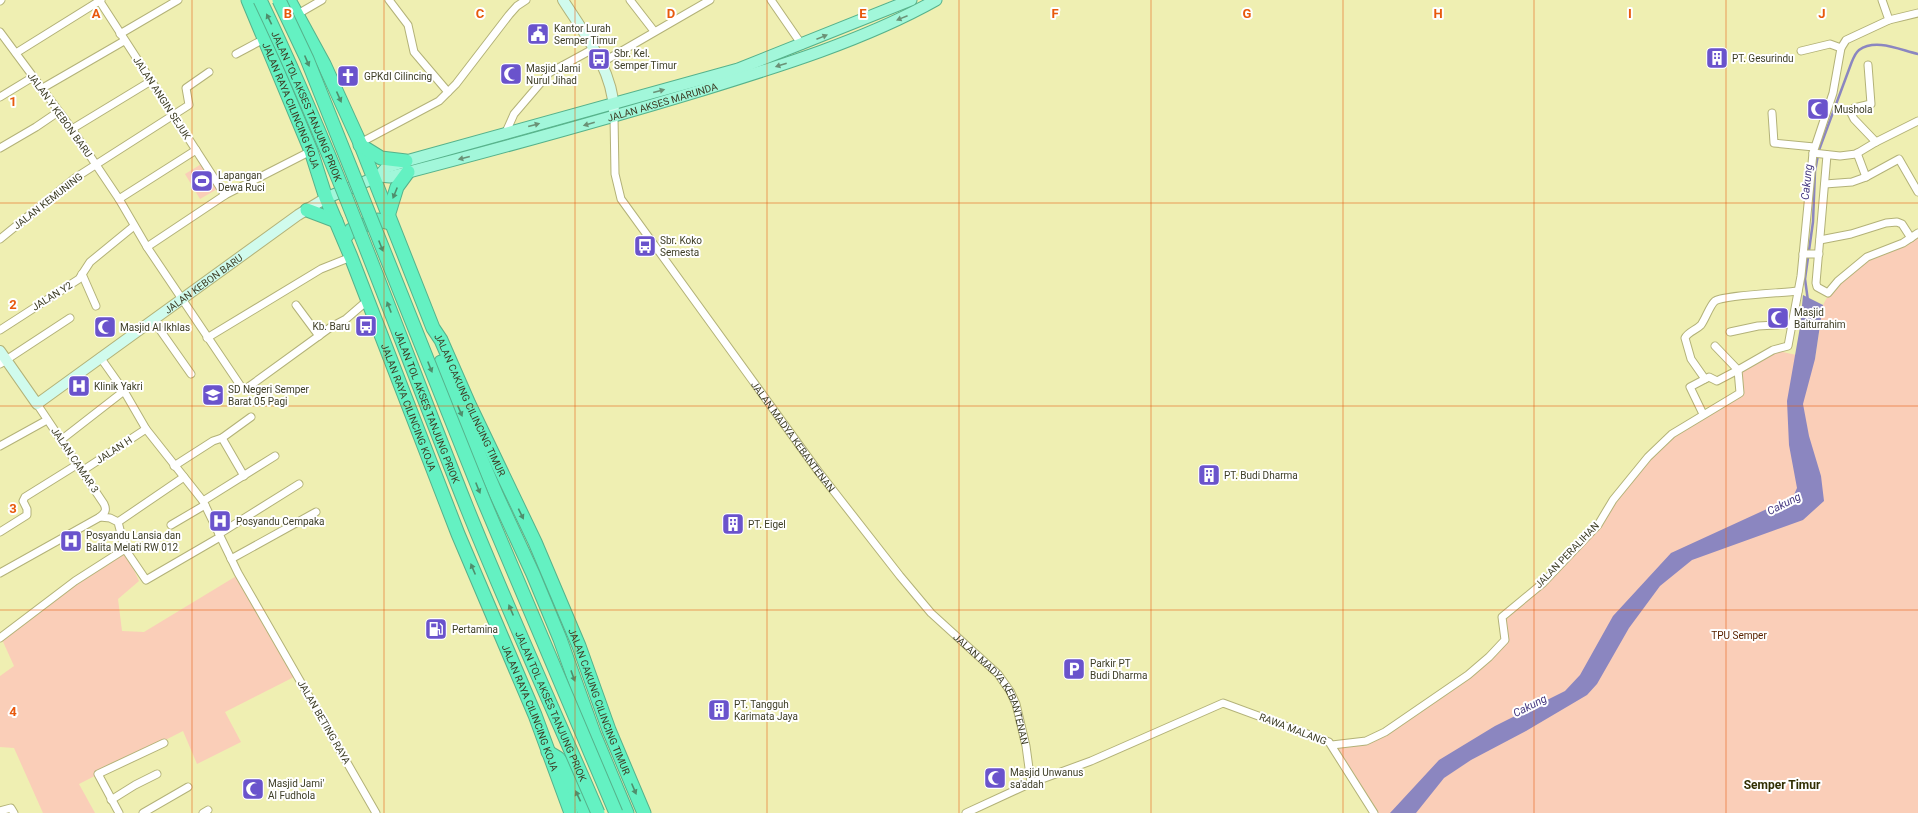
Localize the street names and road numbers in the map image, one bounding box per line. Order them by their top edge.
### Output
street label: JALAN TOL AKSES TANJUNG PRIOK [270,29,345,184]
street label: JALAN RAYA CILINCING KOJA [261,41,322,170]
street label: JALAN ANGIN SEJUK [131,55,193,142]
street label: JALAN Y KEBON BARU [26,70,94,160]
street label: JALAN AKSES MARUNDA [606,80,719,123]
street label: JALAN KEMUNING [11,171,85,231]
street label: JALAN KEBON BARU [162,252,245,315]
street label: JALAN Y2 [30,279,74,313]
street label: JALAN TOL AKSES TANJUNG PRIOK [393,329,462,485]
street label: JALAN CAKUNG CILINCING TIMUR [433,331,508,478]
street label: JALAN RAYA CILINCING KOJA [379,342,439,473]
street label: JALAN MADYA KEBANTENAN [749,379,837,494]
street label: JALAN CAMAR 3 [49,425,101,495]
street label: JALAN H [94,434,134,466]
street label: JALAN PERALIHAN [1533,520,1601,590]
street label: JALAN CAKUNG CILINCING TIMUR [567,627,633,776]
street label: JALAN TOL AKSES TANJUNG PRIOK [514,629,589,783]
street label: JALAN MADYA KEBANTENAN [952,631,1031,745]
street label: JALAN RAYA CILINCING KOJA [500,642,561,773]
street label: JALAN BETING RAYA [295,678,353,766]
street label: RAWA MALANG [1258,711,1328,747]

